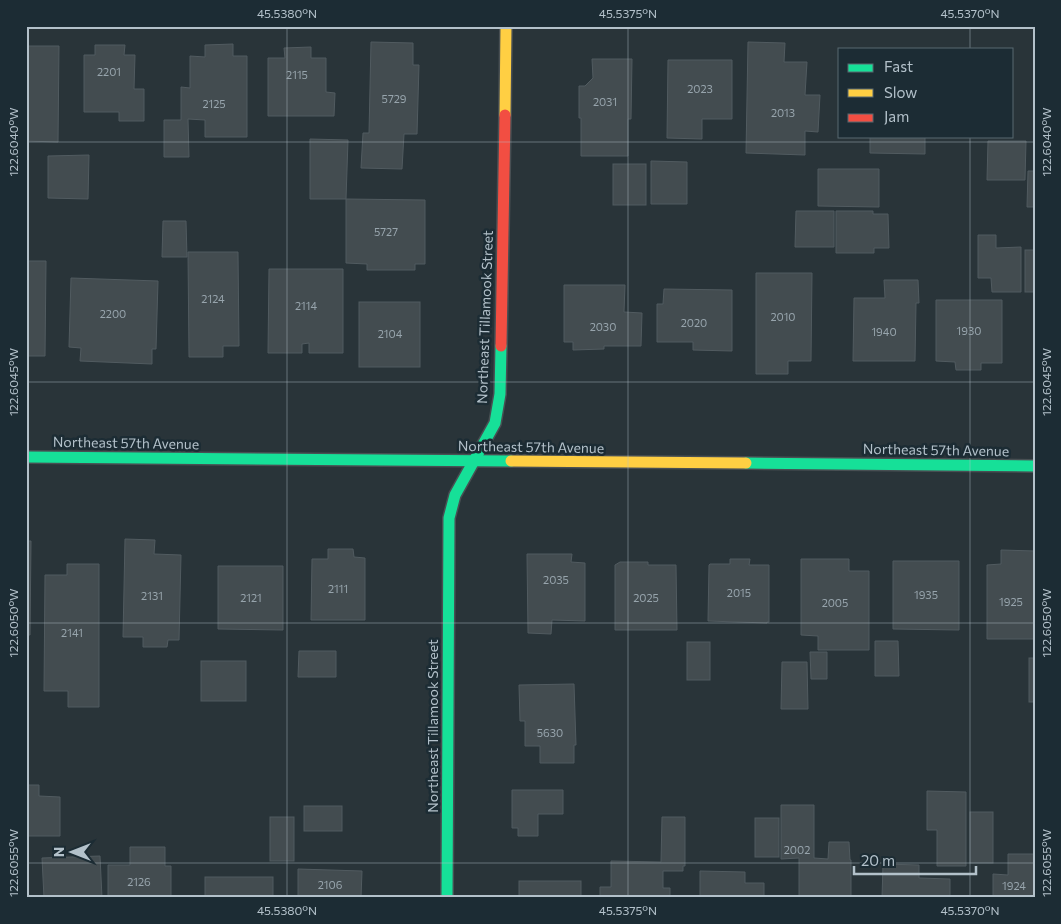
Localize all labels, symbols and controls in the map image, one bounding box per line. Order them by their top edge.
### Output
text: 45.5380°N [257,6,317,20]
text: 45.5375°N [599,6,657,20]
text: 45.5370°N [940,6,1000,20]
legend [838,48,1014,138]
text: Fast [884,57,913,75]
house number: 2201 [97,65,121,78]
house number: 2115 [286,68,308,81]
house number: 2023 [687,82,713,95]
text: Slow [884,83,917,101]
house number: 5729 [382,92,407,105]
house number: 2031 [593,95,617,108]
house number: 2125 [202,97,226,110]
house number: 2013 [771,106,795,119]
text: 122.6040°W [6,107,20,177]
text: Jam [884,107,909,125]
text: 122.6040°W [1039,107,1053,177]
house number: 5727 [374,225,398,238]
street label: Northeast Tillamook Street [473,230,496,404]
house number: 2124 [201,292,225,305]
house number: 2114 [295,299,317,312]
house number: 2200 [100,307,126,320]
house number: 2010 [770,310,796,323]
house number: 2020 [681,316,707,329]
house number: 2030 [590,320,616,333]
house number: 1930 [957,324,981,337]
house number: 1940 [871,325,897,338]
house number: 2104 [378,327,403,340]
text: 122.6045°W [6,348,20,416]
text: 122.6045°W [1039,348,1053,416]
street label: Northeast 57th Avenue [53,433,199,452]
street label: Northeast 57th Avenue [458,437,604,456]
street label: Northeast 57th Avenue [863,440,1009,459]
house number: 2035 [543,573,569,586]
house number: 2111 [328,582,348,595]
house number: 2015 [727,586,751,599]
house number: 1935 [914,588,938,601]
text: 122.6050°W [6,589,20,657]
house number: 2131 [141,589,163,602]
text: 122.6050°W [1039,589,1053,657]
house number: 2121 [240,591,262,604]
house number: 2025 [633,591,659,604]
house number: 1925 [999,595,1023,608]
house number: 2005 [822,596,848,609]
house number: 2141 [61,626,83,639]
street label: Northeast Tillamook Street [424,639,441,813]
house number: 5630 [537,726,563,739]
north arrow [48,826,98,876]
text: 122.6055°W [6,829,20,897]
text: 122.6055°W [1039,829,1053,897]
house number: 2002 [784,843,810,856]
scale bar [854,844,976,876]
text: N [50,847,67,857]
text: 20 m [861,851,895,869]
house number: 2126 [127,875,151,888]
house number: 2106 [318,878,343,891]
house number: 1924 [1002,879,1026,892]
text: 45.5380°N [257,903,317,917]
text: 45.5375°N [599,903,657,917]
text: 45.5370°N [940,903,1000,917]

